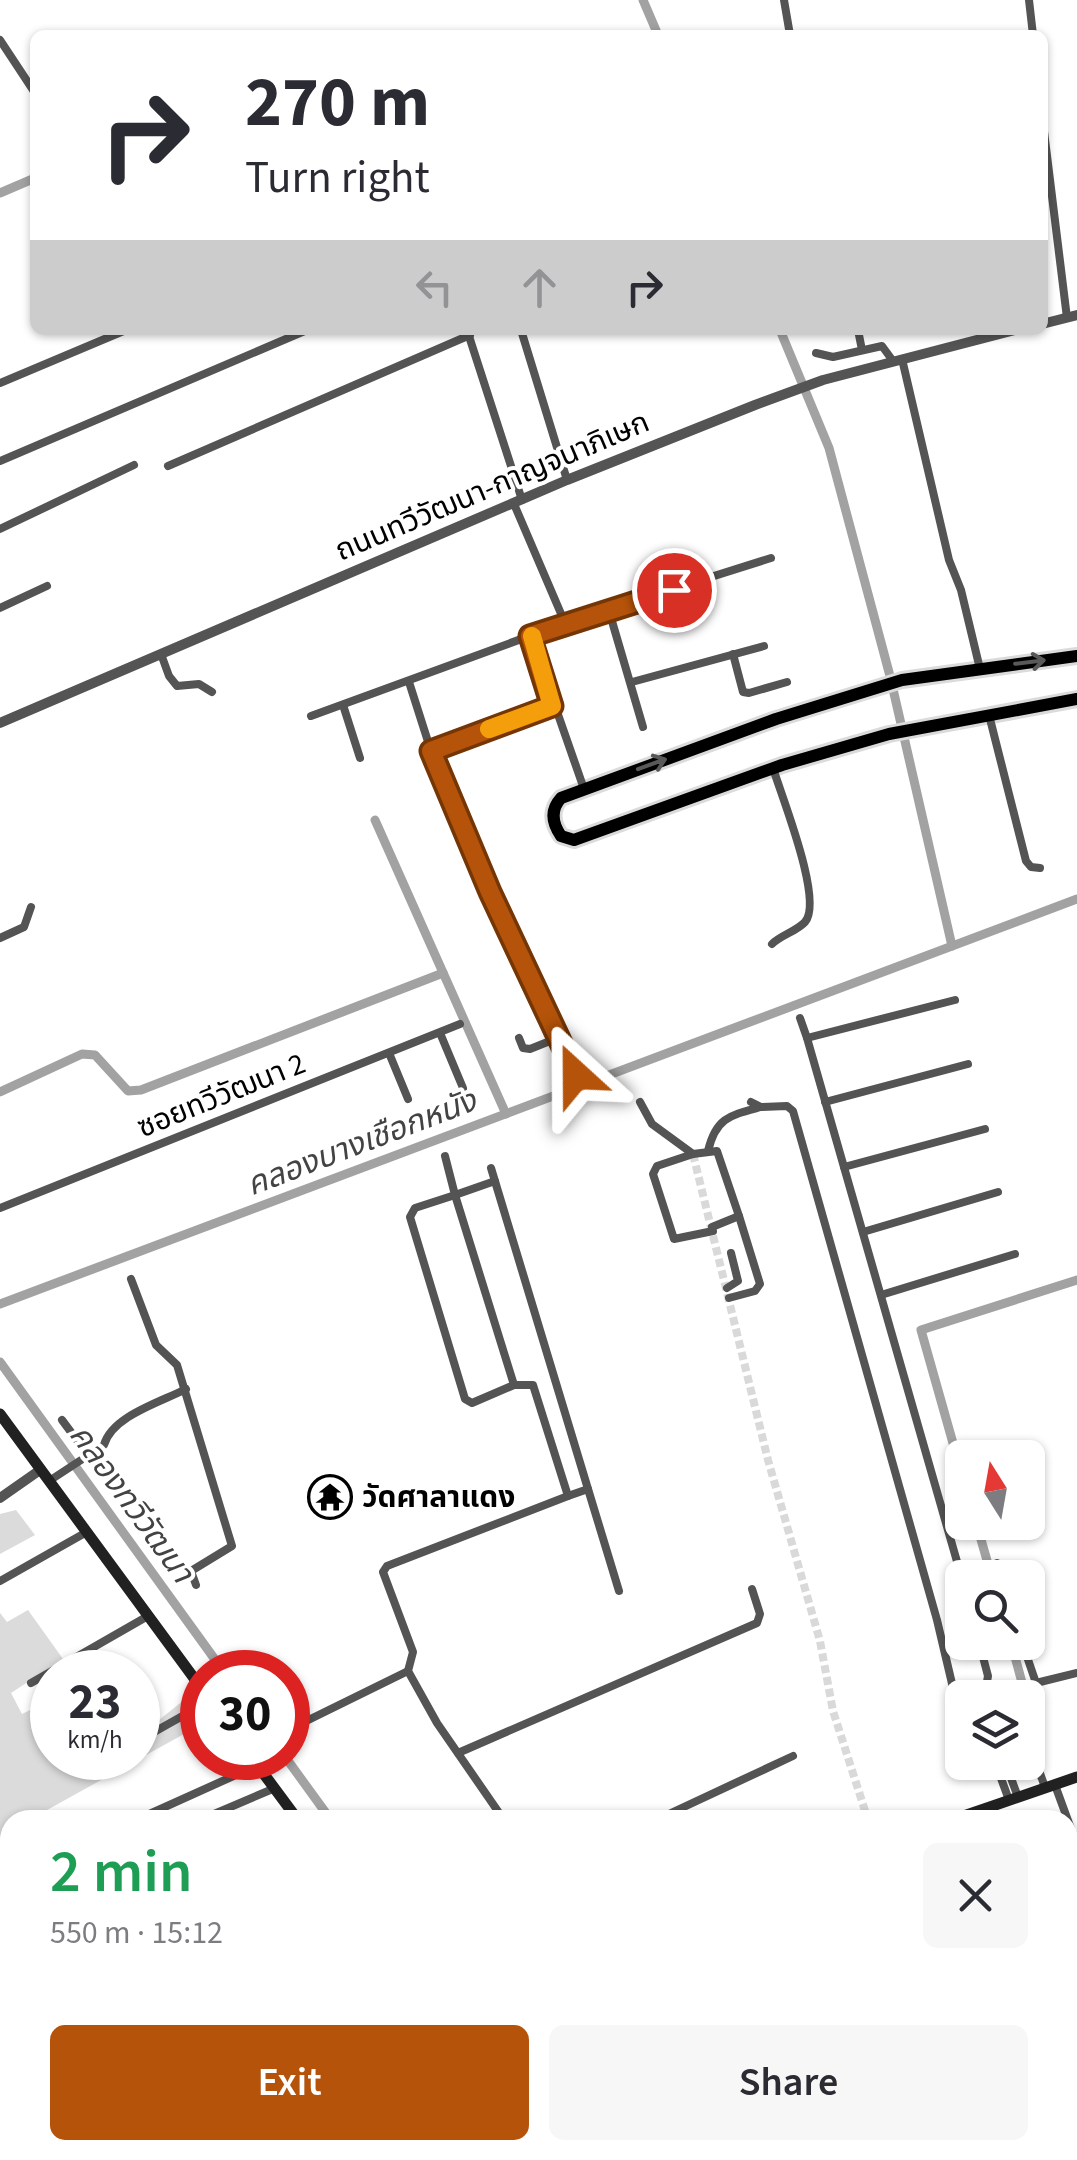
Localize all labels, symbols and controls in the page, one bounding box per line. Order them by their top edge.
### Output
text: 270 m [245,53,430,153]
icon: right [80,70,210,200]
text: Turn right [245,146,430,210]
icon: left [407,260,462,315]
icon: ahead [512,260,567,315]
icon: right [617,260,672,315]
street label: ถนนทวีวัฒนา-กาญจนาภิเษก [328,401,656,572]
pin [632,548,717,633]
icon: arrive [647,563,702,618]
one-way arrow [1014,652,1046,671]
one-way arrow [636,754,667,772]
position arrow [524,1023,628,1127]
street label: ซอยทวีวัฒนา 2 [131,1042,312,1149]
water label: คลองบางเชือกหนัง [240,1077,485,1208]
water label: คลองทวีวัฒนา [58,1415,206,1594]
north arrow [945,1440,1045,1540]
map controls [945,1440,1045,1780]
temple icon: วัดศาลาแดง [307,1474,353,1520]
place label: วัดศาลาแดง [362,1476,515,1519]
button: search [945,1560,1045,1660]
speed limit sign: 30 [180,1650,310,1780]
text: 23 [69,1667,121,1738]
button: layers [945,1680,1045,1780]
text: km/h [67,1722,123,1758]
text: 2 min [50,1830,193,1915]
button: close [923,1843,1028,1948]
text: 550 m · 15:12 [50,1910,223,1956]
button: Exit [50,2025,529,2140]
button: Share [549,2025,1028,2140]

